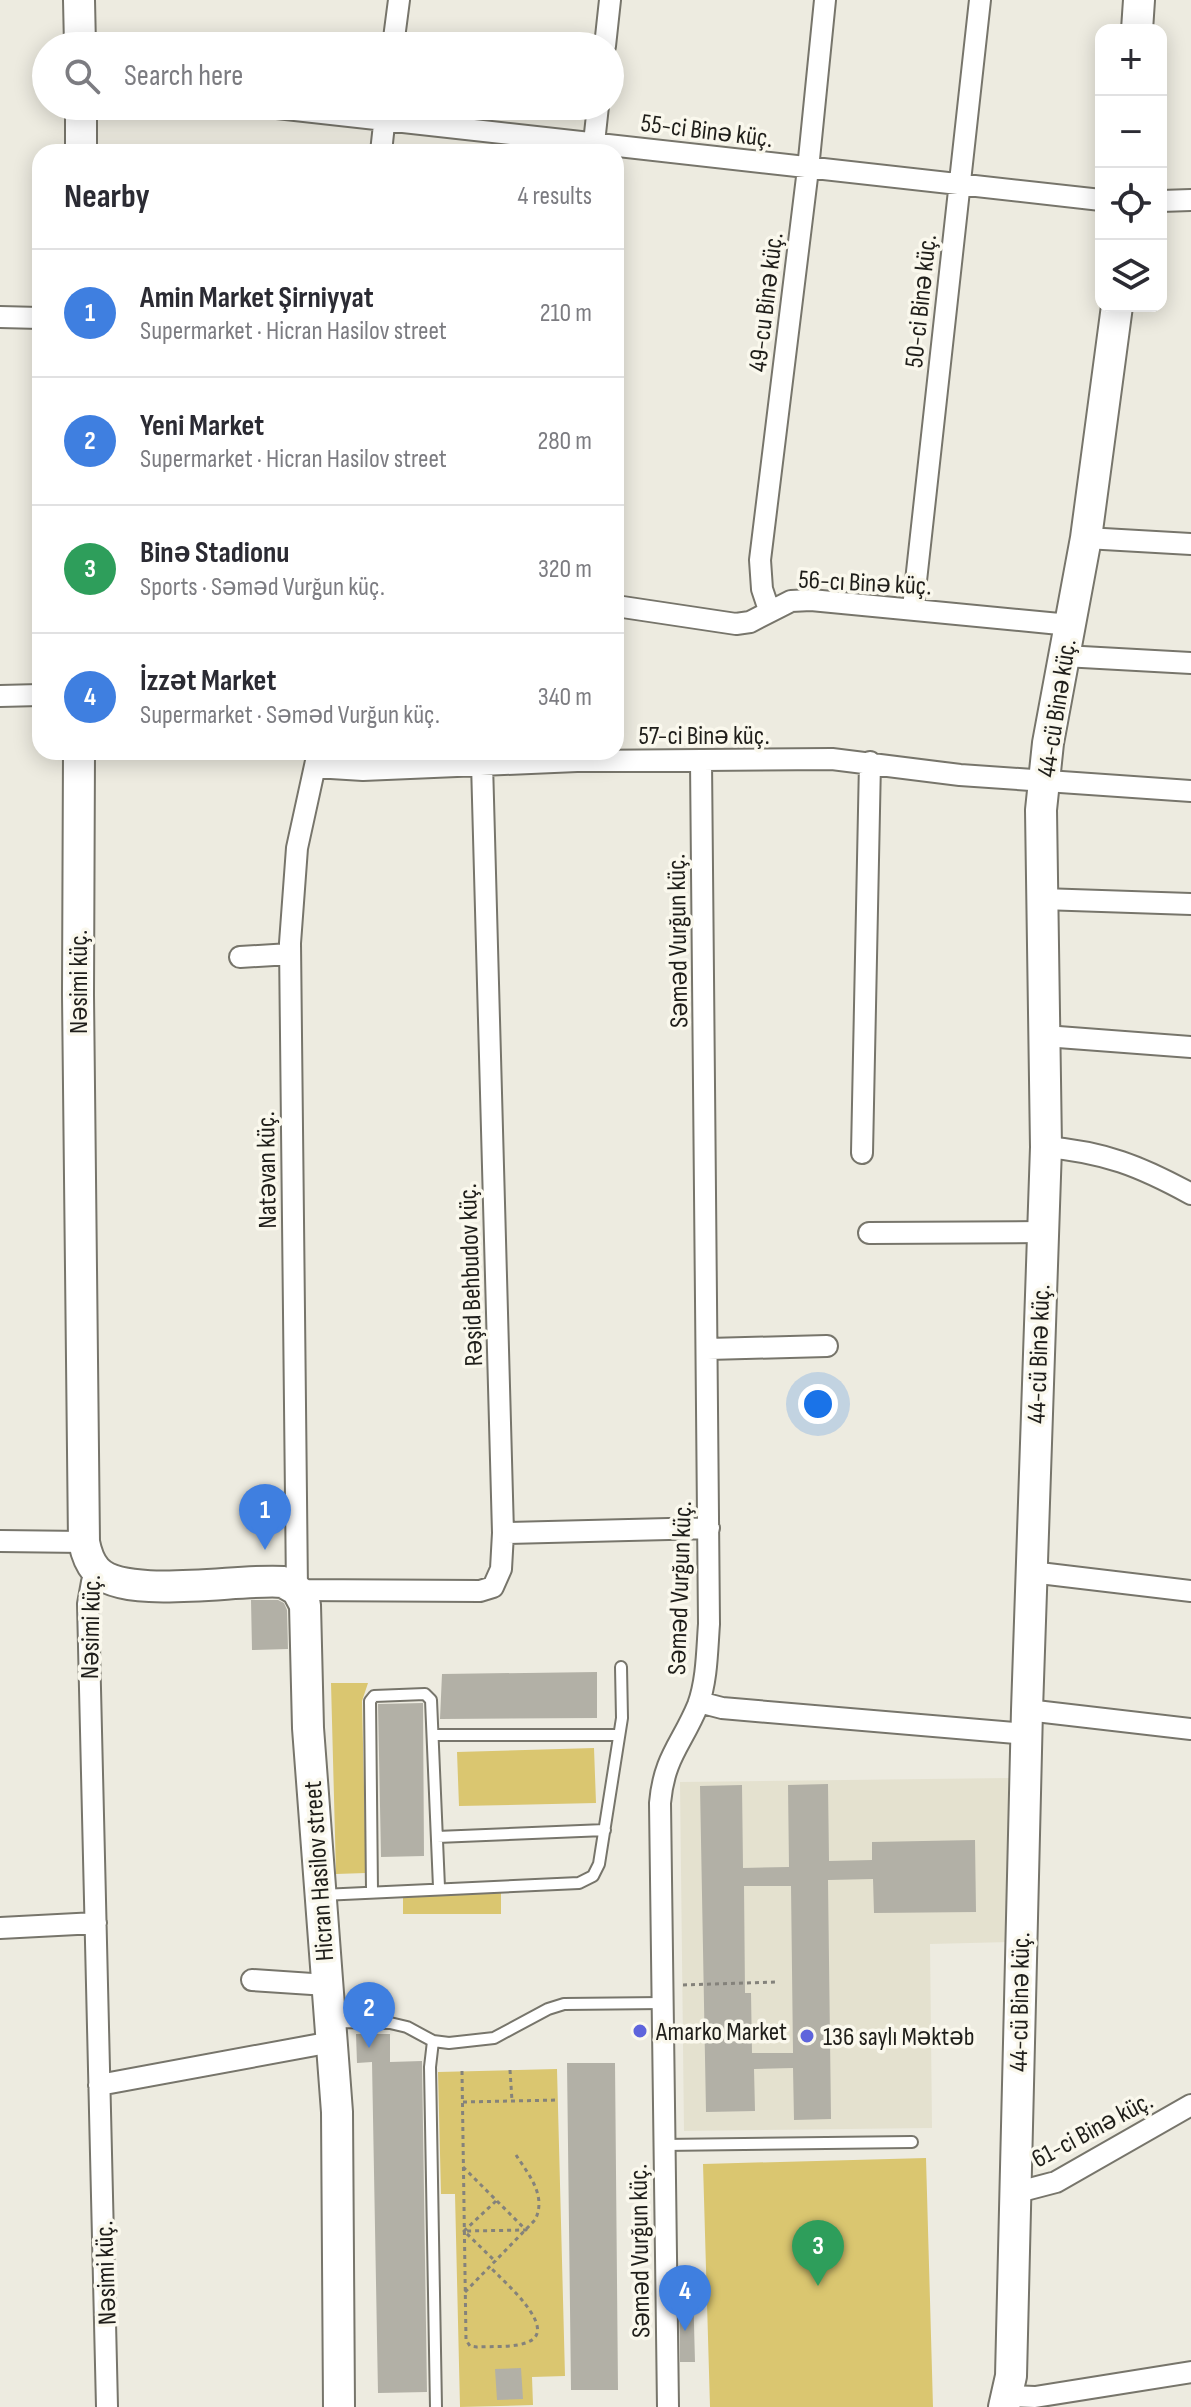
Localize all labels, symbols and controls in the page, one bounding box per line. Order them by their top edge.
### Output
map controls [1095,24,1167,312]
button: + [1095,24,1167,96]
search box [32,32,624,120]
icon: search [60,54,104,98]
text: Search here [124,58,243,94]
button: − [1095,96,1167,168]
street label: 55-ci Binə küç. [639,108,775,155]
button: locate [1095,168,1167,240]
text: Nearby [64,176,150,217]
text: 4 results [517,181,592,212]
street label: 49-cu Binə küç. [743,231,790,374]
street label: 50-ci Binə küç. [899,233,944,369]
button: layers [1095,240,1167,312]
text: Amin Market Şirniyyat [140,280,374,316]
text: 1 [85,298,95,329]
text: 210 m [540,298,592,329]
text: Supermarket · Hicran Hasilov street [140,316,447,347]
text: Yeni Market [140,408,264,444]
text: 2 [84,426,96,457]
text: 280 m [537,426,592,457]
text: Supermarket · Hicran Hasilov street [140,444,447,475]
text: Binə Stadionu [140,535,289,571]
text: 3 [84,554,96,585]
text: 320 m [538,554,592,585]
street label: 56-cı Binə küç. [798,565,932,602]
text: Sports · Səməd Vurğun küç. [140,572,385,603]
street label: 44-cü Binə küç. [1031,637,1084,780]
text: İzzət Market [140,663,276,699]
text: 4 [84,682,96,713]
text: 340 m [538,682,592,713]
text: Supermarket · Səməd Vurğun küç. [140,700,440,731]
street label: 57-ci Binə küç. [638,721,770,752]
street label: Səməd Vurğun küç. [661,854,696,1028]
street label: Nəsimi küç. [64,930,95,1034]
street label: Natəvan küç. [251,1111,284,1229]
street label: Rəşid Behbudov küç. [453,1183,490,1367]
street label: 44-cü Binə küç. [1022,1284,1057,1424]
your location [798,1384,838,1424]
pin: 1 [239,1484,291,1550]
street label: Səməd Vurğun küç. [662,1501,699,1675]
street label: Nəsimi küç. [75,1575,108,1679]
street label: Hicran Hasilov street [298,1780,341,1962]
street label: 44-cü Binə küç. [1004,1932,1037,2072]
pin: 2 [343,1982,395,2048]
place label: Amarko Market [655,2017,787,2048]
marker: Amarko Market [631,2022,649,2040]
place label: 136 saylı Məktəb [823,2022,974,2053]
marker: 136 saylı Məktəb [798,2027,816,2045]
street label: 61-ci Binə küç. [1027,2086,1158,2175]
street label: Səməd Vurğun küç. [623,2164,658,2338]
street label: Nəsimi küç. [89,2220,124,2326]
pin: 3 [792,2220,844,2286]
pin: 4 [659,2265,711,2331]

